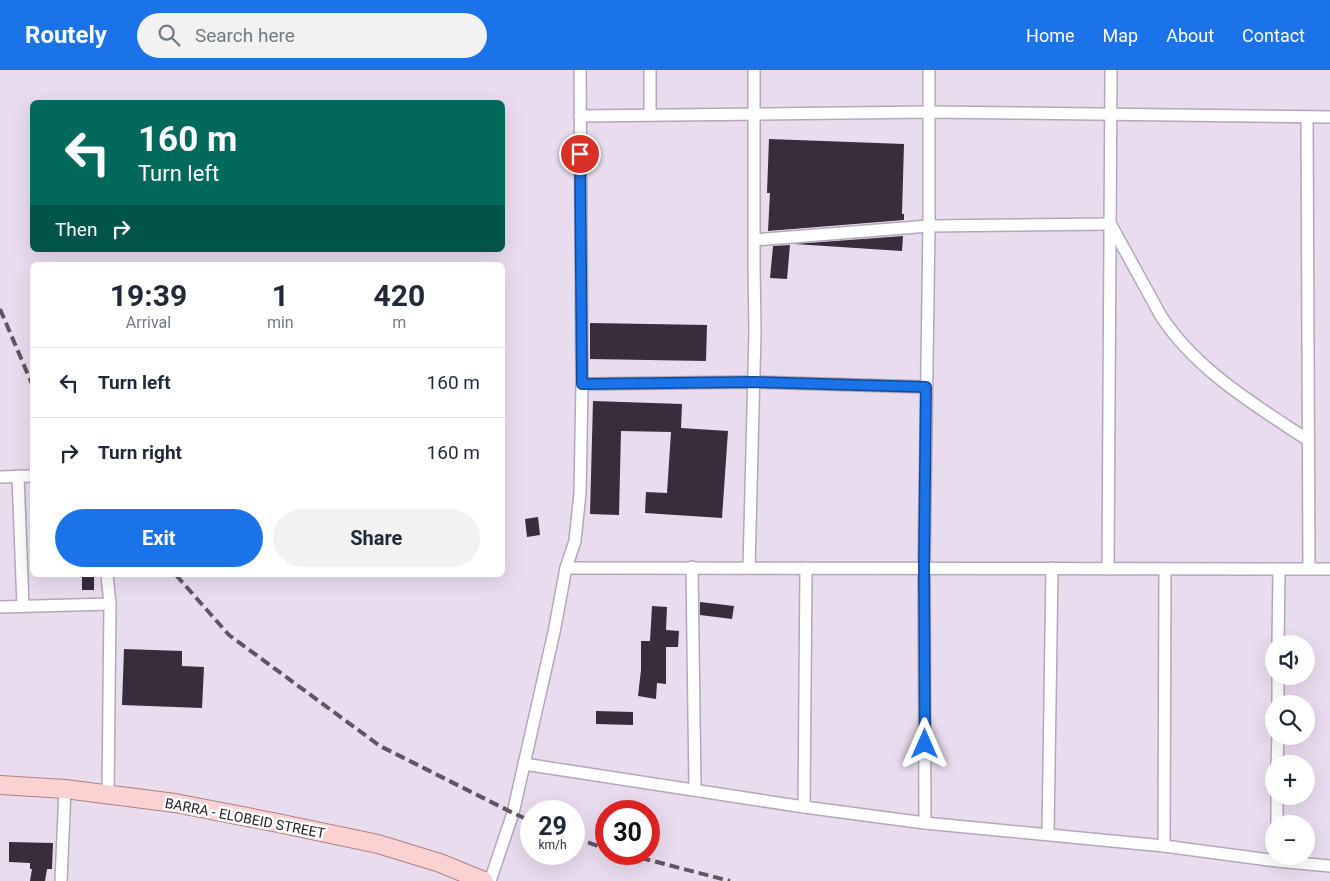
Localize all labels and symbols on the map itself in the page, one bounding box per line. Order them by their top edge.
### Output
pin [559,133,601,175]
position arrow [898,717,950,769]
street label: BARRA - ELOBEID STREET [164,795,327,841]
speed limit sign: 30 [595,800,660,865]

